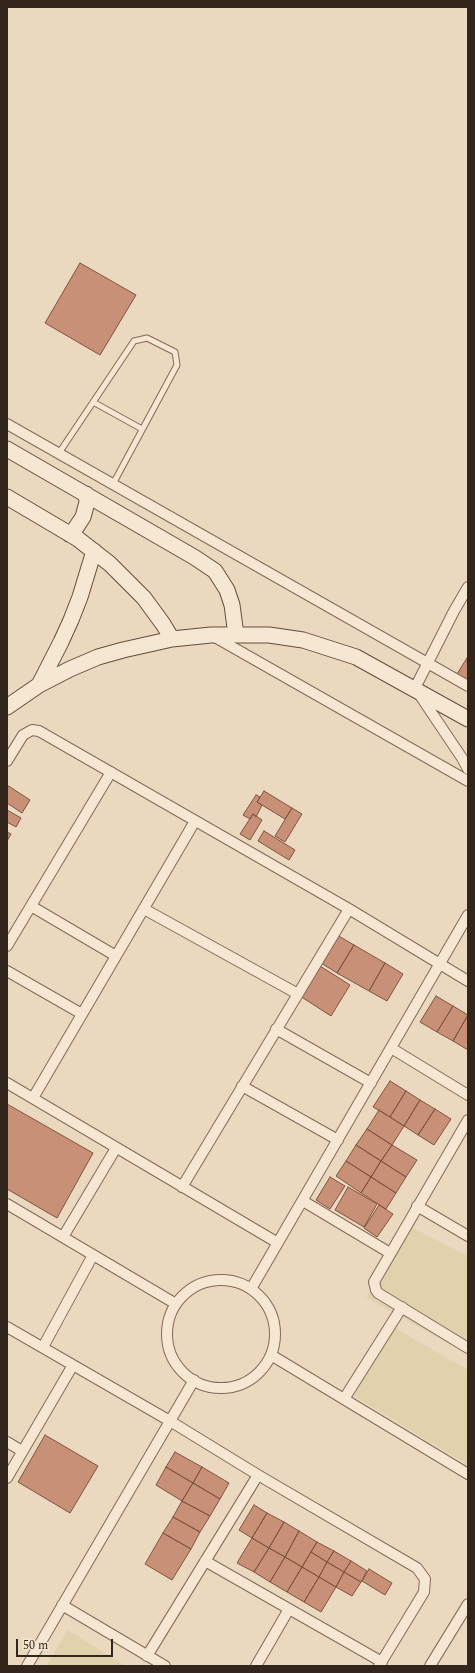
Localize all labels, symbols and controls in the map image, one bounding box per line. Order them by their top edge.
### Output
scale bar [18,1631,115,1657]
text: 50 m [23,1636,48,1655]

